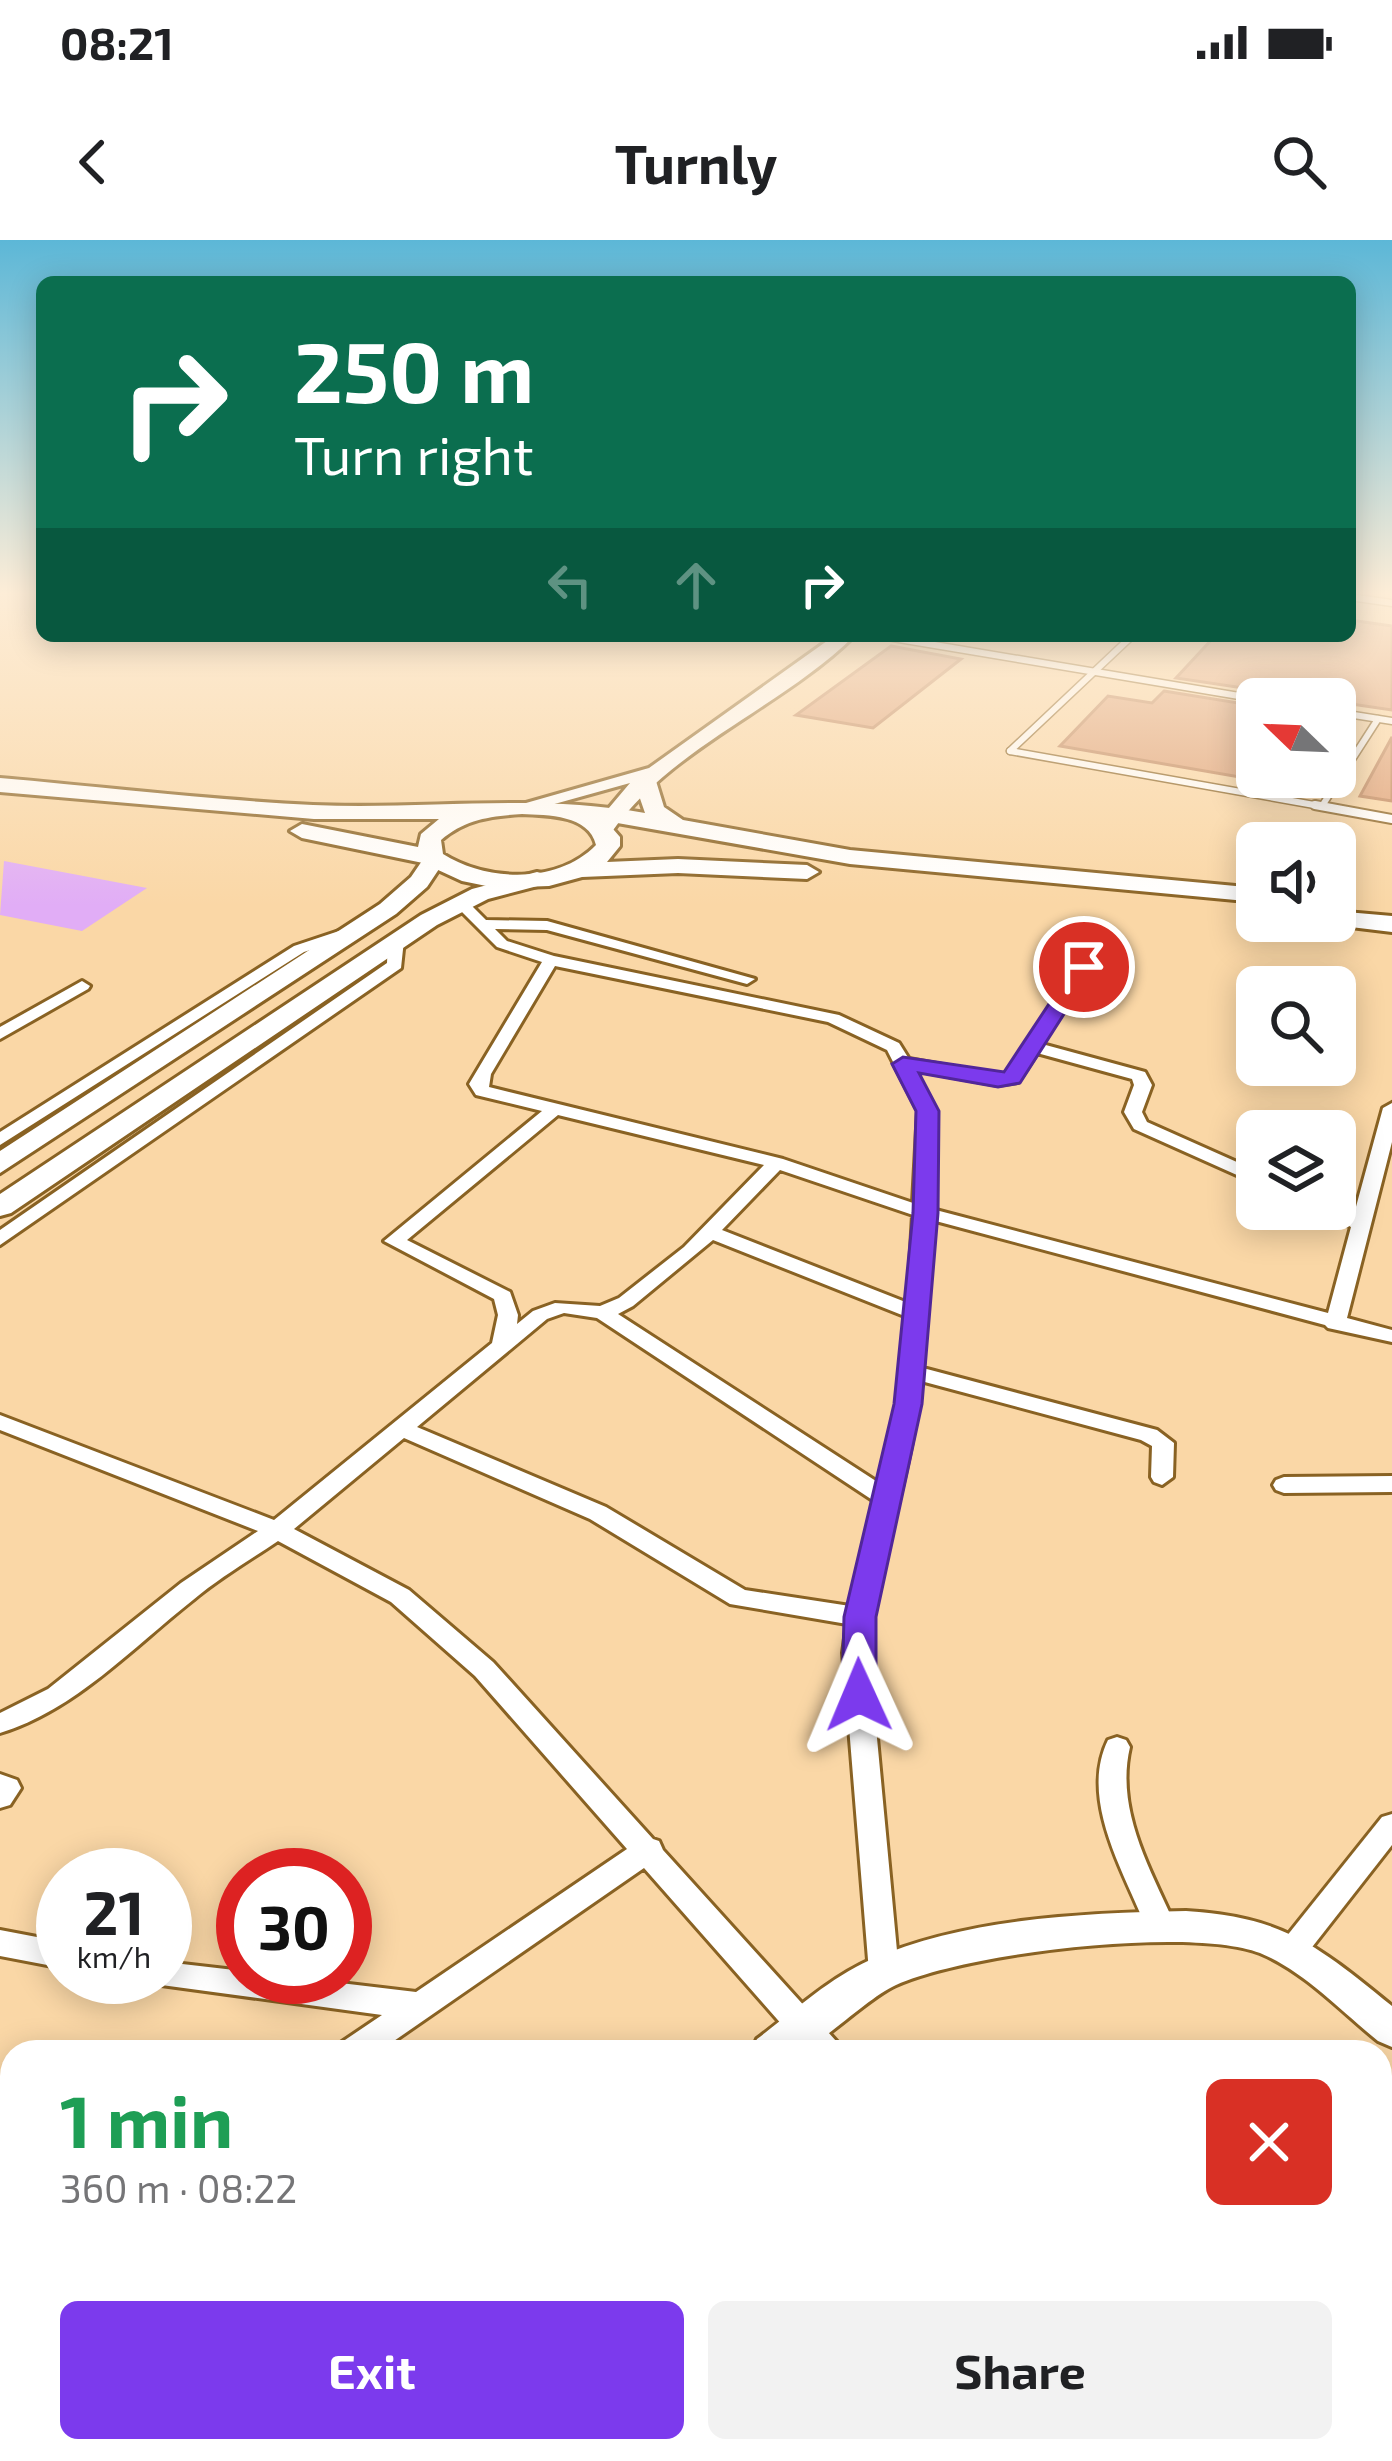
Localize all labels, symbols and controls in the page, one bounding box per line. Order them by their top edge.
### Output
text: 08:21 [60,15,174,69]
icon: back [60,129,126,195]
icon: search [1266,129,1332,195]
text: Turnly [615,130,777,195]
text: 250 m [294,319,534,420]
icon: right [96,324,252,480]
text: Turn right [294,421,534,486]
icon: left [537,552,603,618]
icon: ahead [663,552,729,618]
icon: right [789,552,855,618]
north arrow [1236,678,1356,798]
map controls [1236,678,1356,1230]
button: sound [1236,822,1356,942]
pin [1033,916,1135,1018]
icon: arrive [1051,934,1117,1000]
button: search [1236,966,1356,1086]
button: layers [1236,1110,1356,1230]
position arrow [796,1632,922,1758]
speed limit sign: 30 [216,1848,372,2004]
text: 21 [84,1875,144,1947]
text: km/h [77,1938,151,1974]
text: 1 min [60,2076,233,2162]
button: close [1206,2079,1332,2205]
text: 360 m · 08:22 [60,2164,297,2211]
button: Exit [60,2301,684,2439]
button: Share [708,2301,1332,2439]

